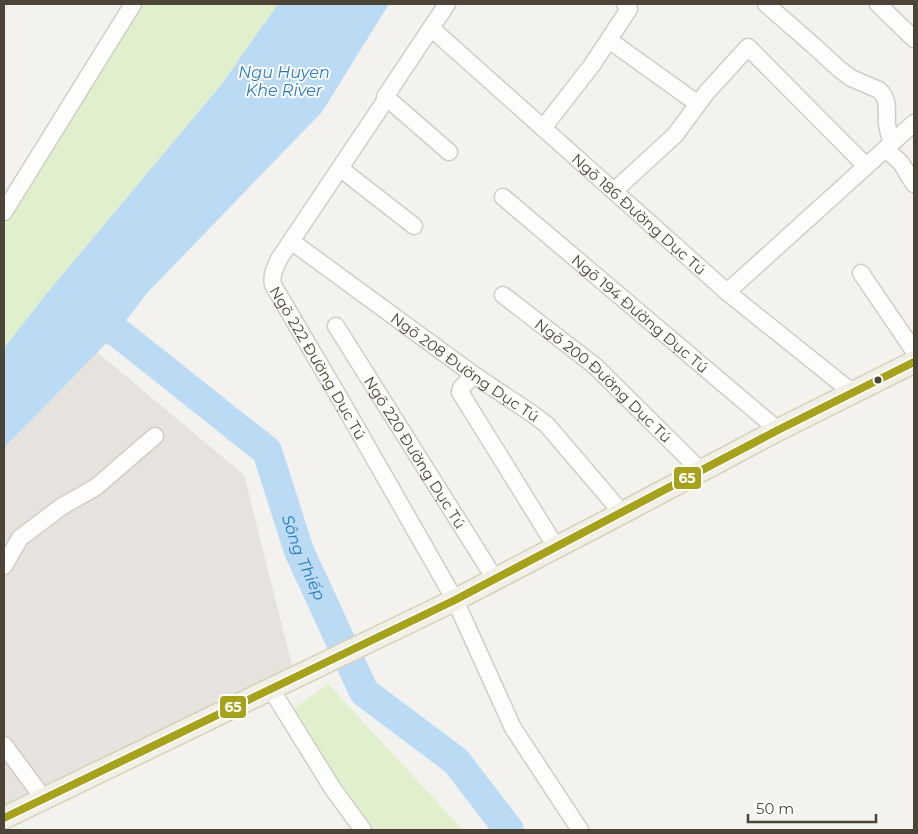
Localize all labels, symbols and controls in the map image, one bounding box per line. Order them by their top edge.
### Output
water label: Ngu Huyen Khe River [238,63,330,100]
street label: Ngõ 186 Đường Dục Tú [568,149,710,279]
street label: Ngõ 194 Đường Dục Tú [568,250,713,377]
street label: Ngõ 222 Đường Dục Tú [266,282,371,443]
street label: Ngõ 208 Đường Dục Tú [387,308,543,426]
street label: Ngõ 200 Đường Dục Tú [531,314,676,446]
street label: Ngõ 220 Đường Dục Tú [360,372,470,532]
unlabelled marker [873,375,883,385]
line badge: 65 [673,466,702,490]
text: 65 [678,469,696,487]
water label: Sông Thiếp [278,512,330,603]
line badge: 65 [219,695,247,719]
text: 65 [224,698,242,716]
scale bar [748,792,876,824]
text: 50 m [756,799,794,818]

